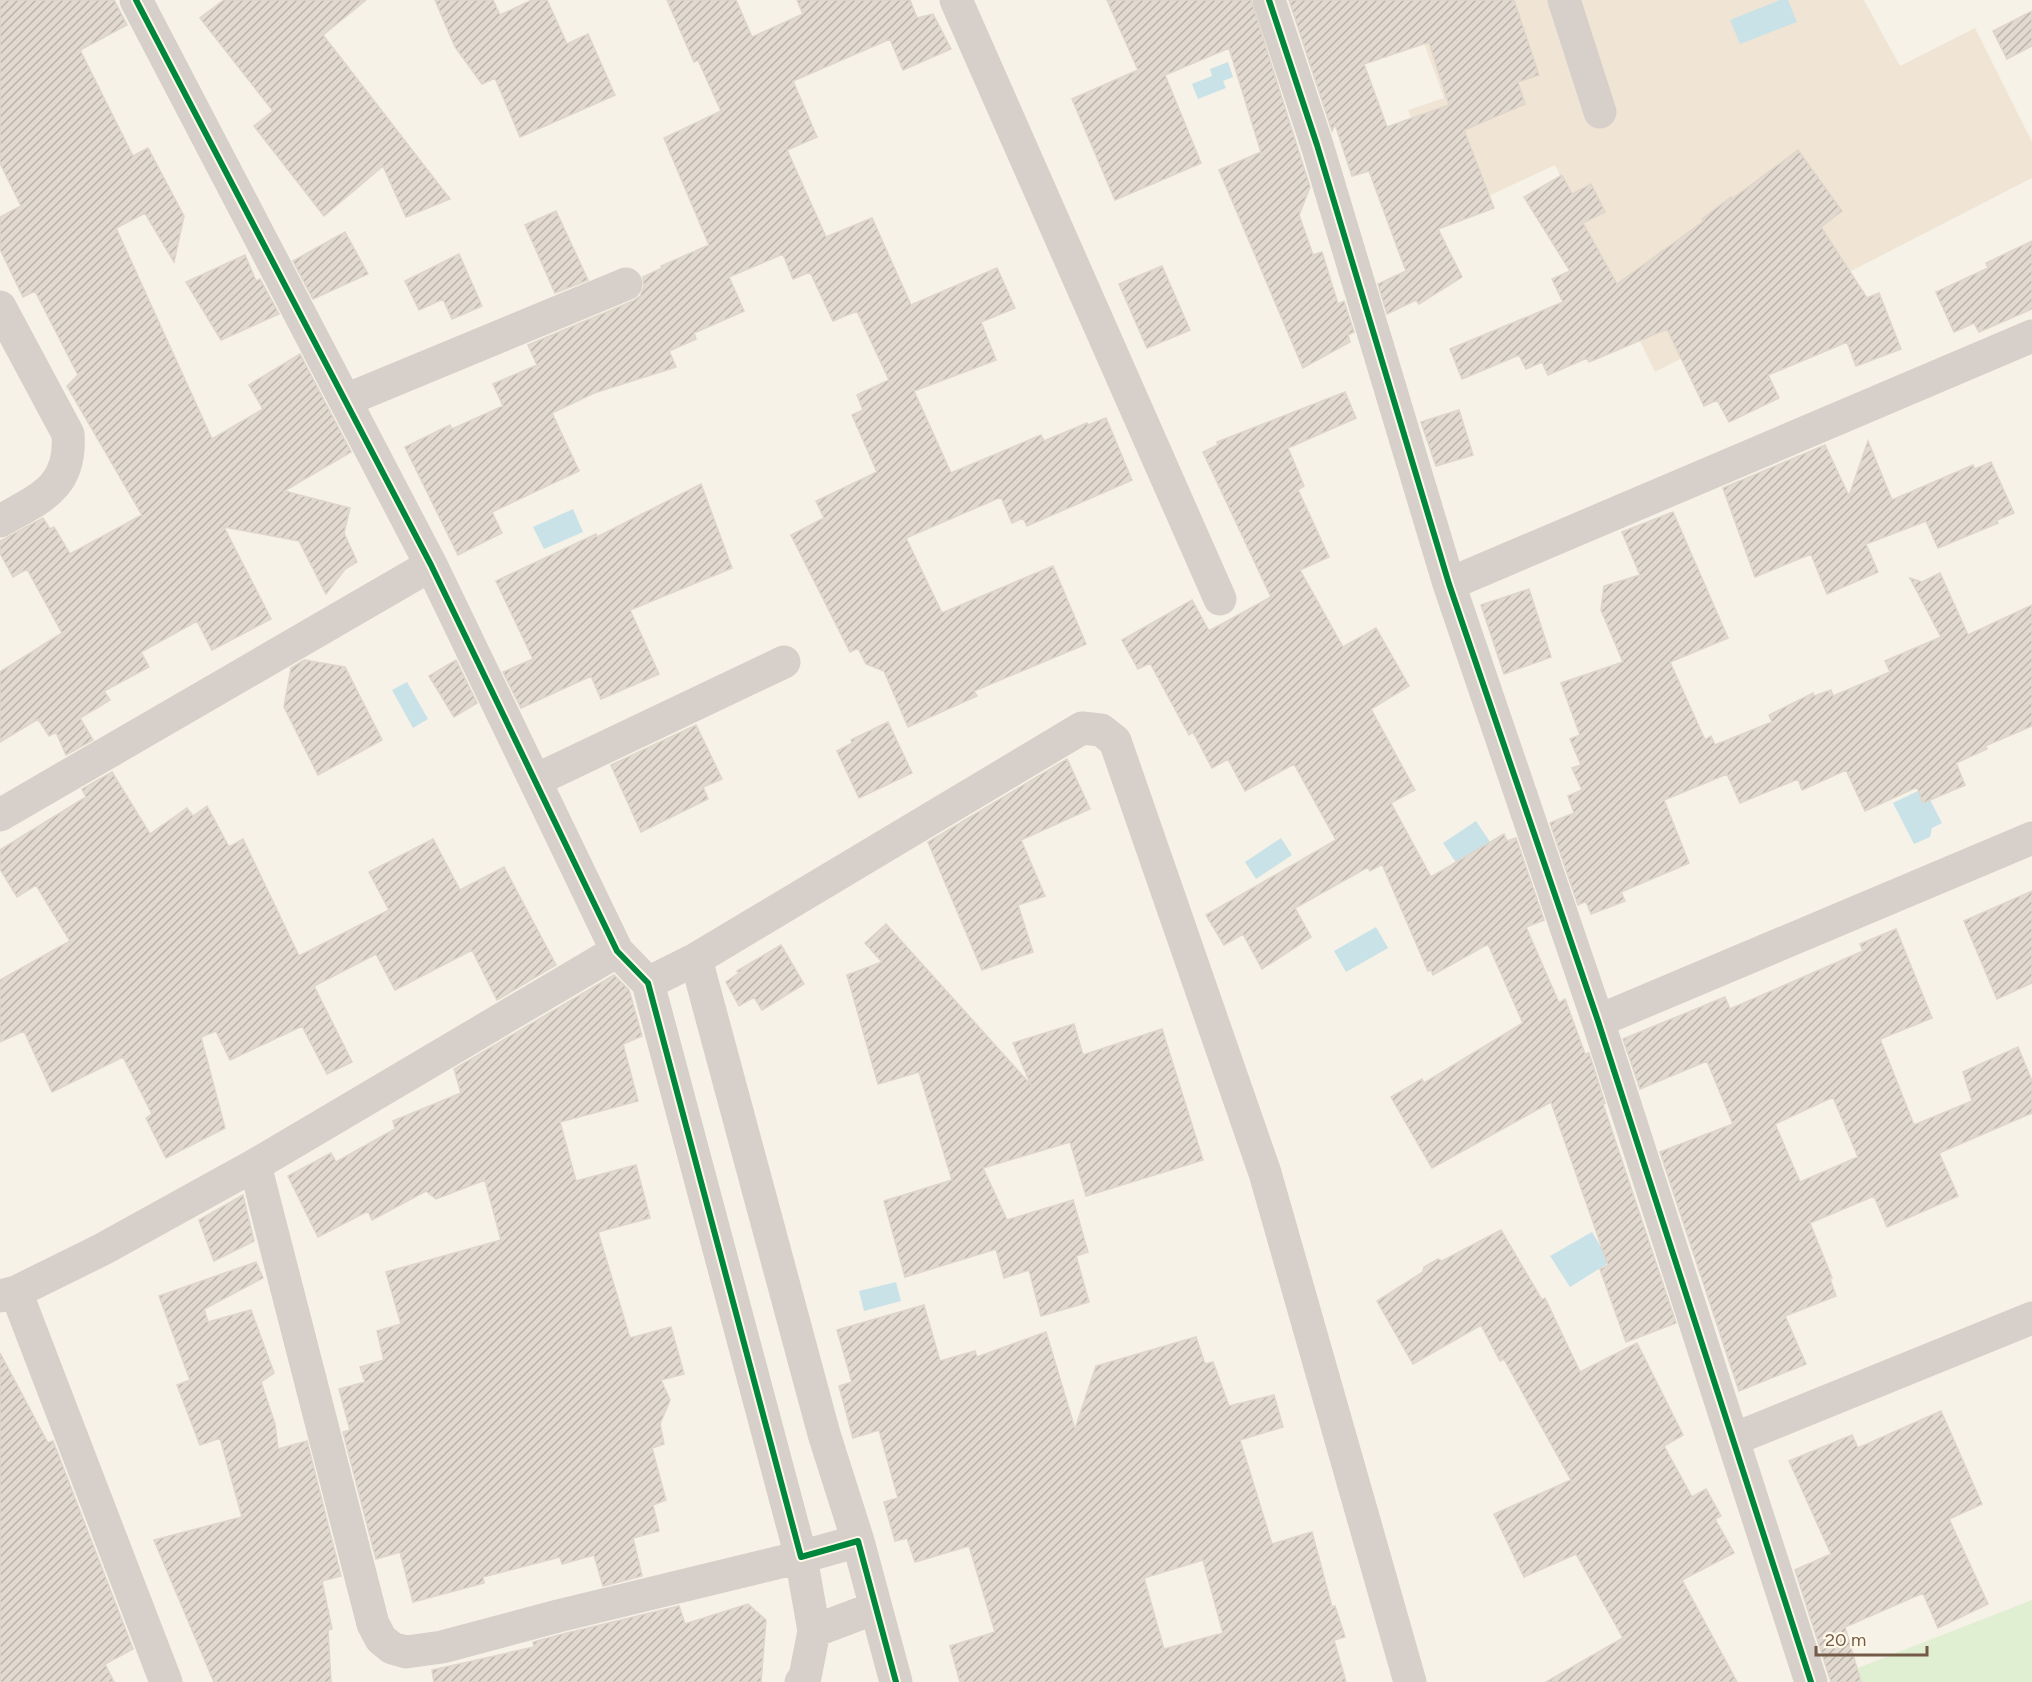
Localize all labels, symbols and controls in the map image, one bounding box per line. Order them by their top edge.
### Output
scale bar [1816,1619,1927,1657]
text: 20 m [1825,1629,1866,1651]

